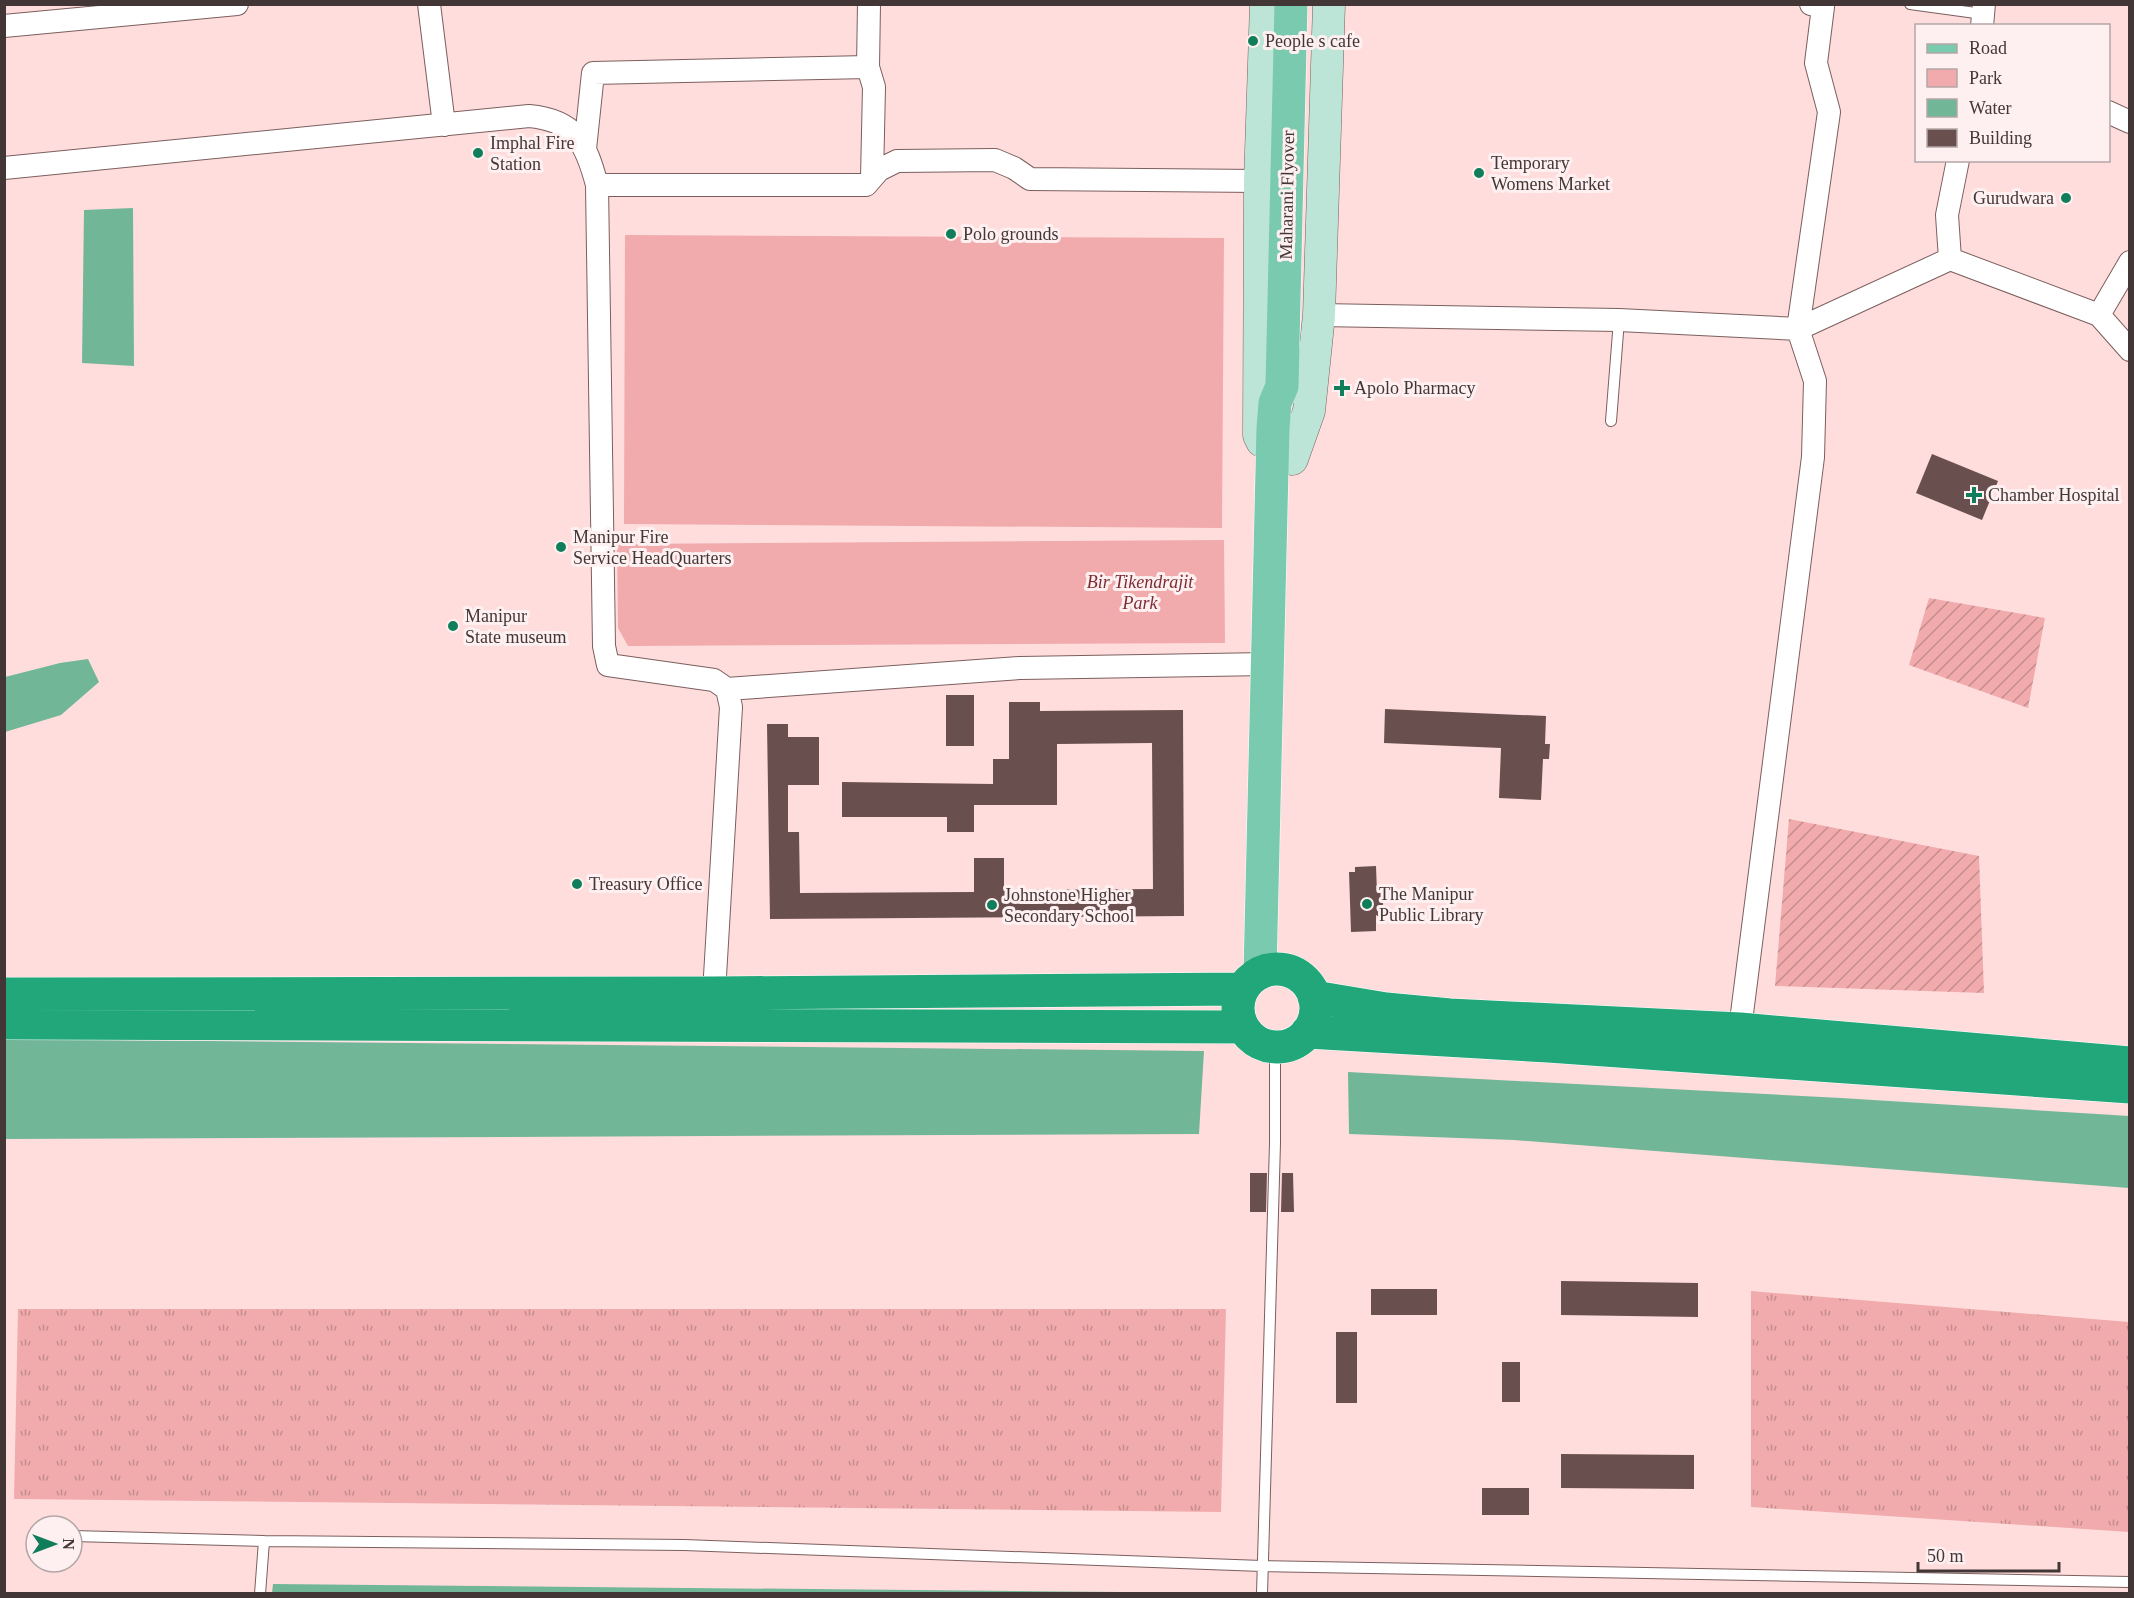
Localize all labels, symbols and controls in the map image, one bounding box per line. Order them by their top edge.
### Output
legend [1915,24,2110,162]
place label: People s cafe [1265,31,1360,51]
marker: People s cafe [1246,34,1260,48]
text: Road [1969,38,2007,58]
text: Park [1969,68,2002,88]
text: Water [1969,98,2012,118]
text: Building [1969,128,2032,148]
street label: Maharani Flyover [1276,130,1298,260]
place label: Imphal Fire Station [490,133,574,174]
marker: Imphal Fire Station [471,146,485,160]
place label: Temporary Womens Market [1491,153,1610,194]
marker: Temporary Womens Market [1472,166,1486,180]
place label: Gurudwara [1973,188,2054,208]
marker: Gurudwara [2059,191,2073,205]
place label: Polo grounds [963,224,1059,244]
marker: Polo grounds [944,227,958,241]
place label: Apolo Pharmacy [1354,378,1475,398]
marker: Apolo Pharmacy [1335,381,1349,395]
place label: Chamber Hospital [1988,485,2119,505]
marker: Chamber Hospital [1965,486,1983,504]
place label: Manipur Fire Service HeadQuarters [573,527,731,568]
marker: Manipur Fire Service HeadQuarters [554,540,568,554]
park label: Bir Tikendrajit Park [1087,572,1194,613]
place label: Manipur State museum [465,606,567,647]
marker: Manipur State museum [446,619,460,633]
place label: Treasury Office [589,874,702,894]
marker: Treasury Office [570,877,584,891]
place label: The Manipur Public Library [1379,884,1483,925]
place label: Johnstone Higher Secondary School [1004,885,1134,926]
marker: The Manipur Public Library [1360,897,1374,911]
marker: Johnstone Higher Secondary School [985,898,999,912]
north arrow [24,1514,84,1574]
scale bar [1918,1535,2059,1573]
text: N [60,1538,77,1550]
text: 50 m [1927,1546,1964,1566]

